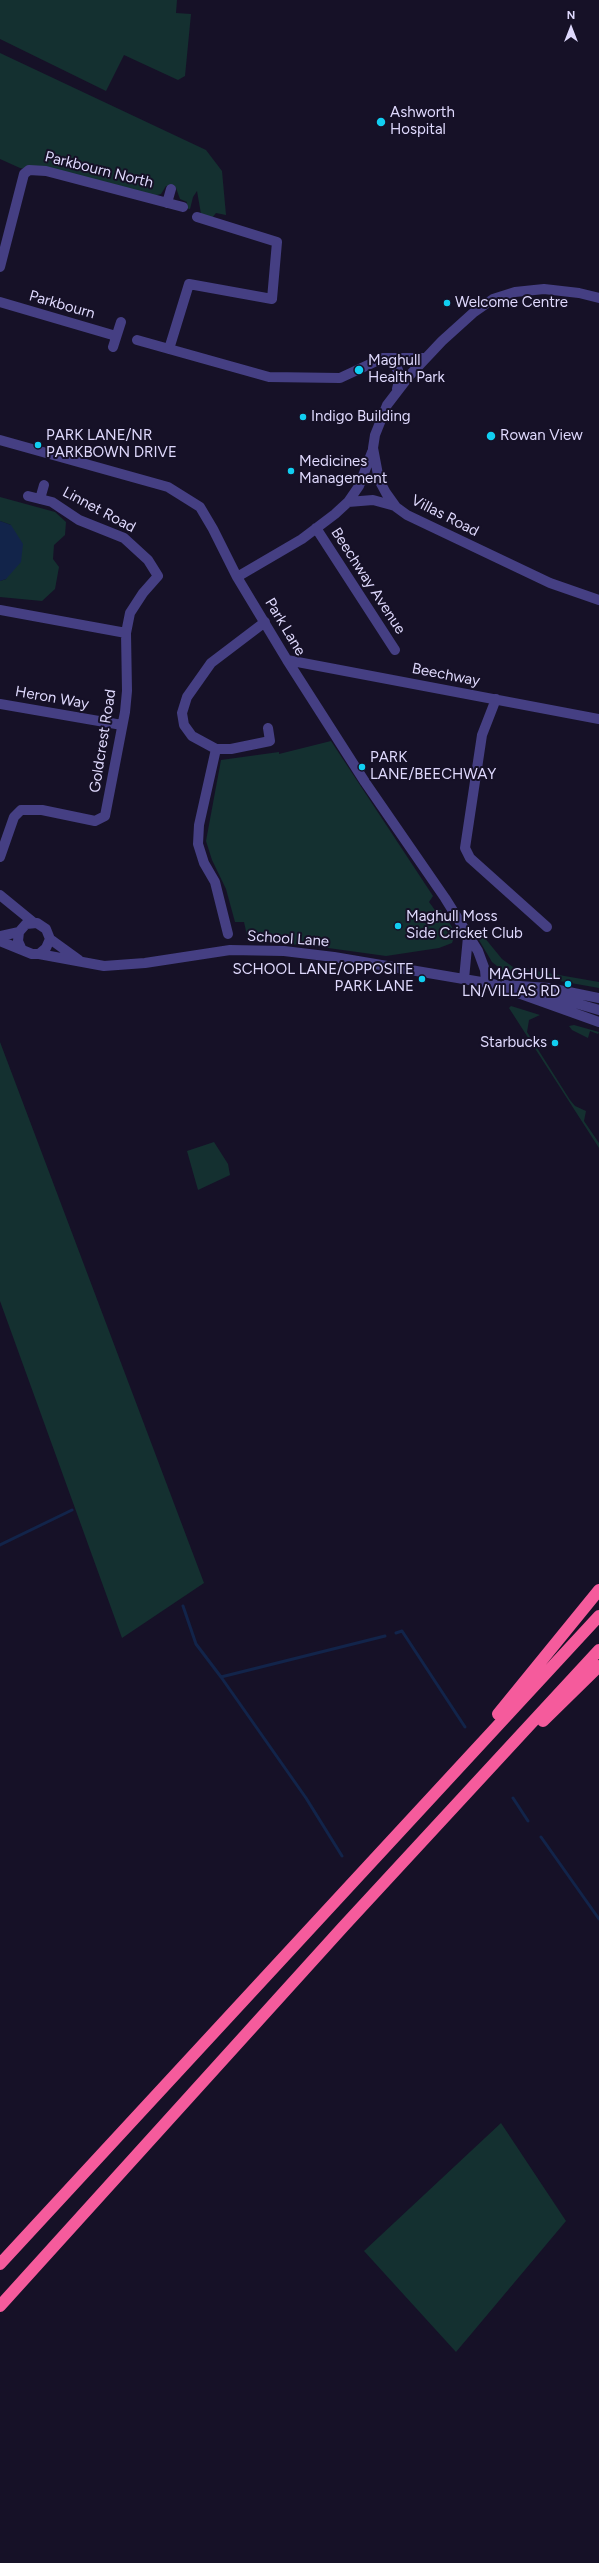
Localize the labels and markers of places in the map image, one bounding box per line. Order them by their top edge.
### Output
place label: Ashworth Hospital [390,104,455,139]
marker: Ashworth Hospital [375,116,387,128]
place label: Welcome Centre [455,294,568,312]
marker: Welcome Centre [442,298,452,308]
place label: Maghull Health Park [368,352,445,387]
marker: Maghull Health Park [353,364,365,376]
place label: Indigo Building [311,408,411,426]
marker: Indigo Building [298,412,308,422]
place label: PARK LANE/NR PARKBOWN DRIVE [46,427,177,462]
place label: Rowan View [500,427,583,445]
marker: Rowan View [485,430,497,442]
marker: PARK LANE/NR PARKBOWN DRIVE [33,440,43,450]
place label: Medicines Management [299,453,387,488]
marker: Medicines Management [286,466,296,476]
place label: PARK LANE/BEECHWAY [370,749,496,784]
marker: PARK LANE/BEECHWAY [357,762,367,772]
place label: Maghull Moss Side Cricket Club [406,908,523,943]
marker: Maghull Moss Side Cricket Club [393,921,403,931]
place label: SCHOOL LANE/OPPOSITE PARK LANE [233,961,414,996]
place label: MAGHULL LN/VILLAS RD [462,966,560,1001]
marker: SCHOOL LANE/OPPOSITE PARK LANE [417,974,427,984]
marker: MAGHULL LN/VILLAS RD [563,979,573,989]
place label: Starbucks [480,1034,547,1052]
marker: Starbucks [550,1038,560,1048]

